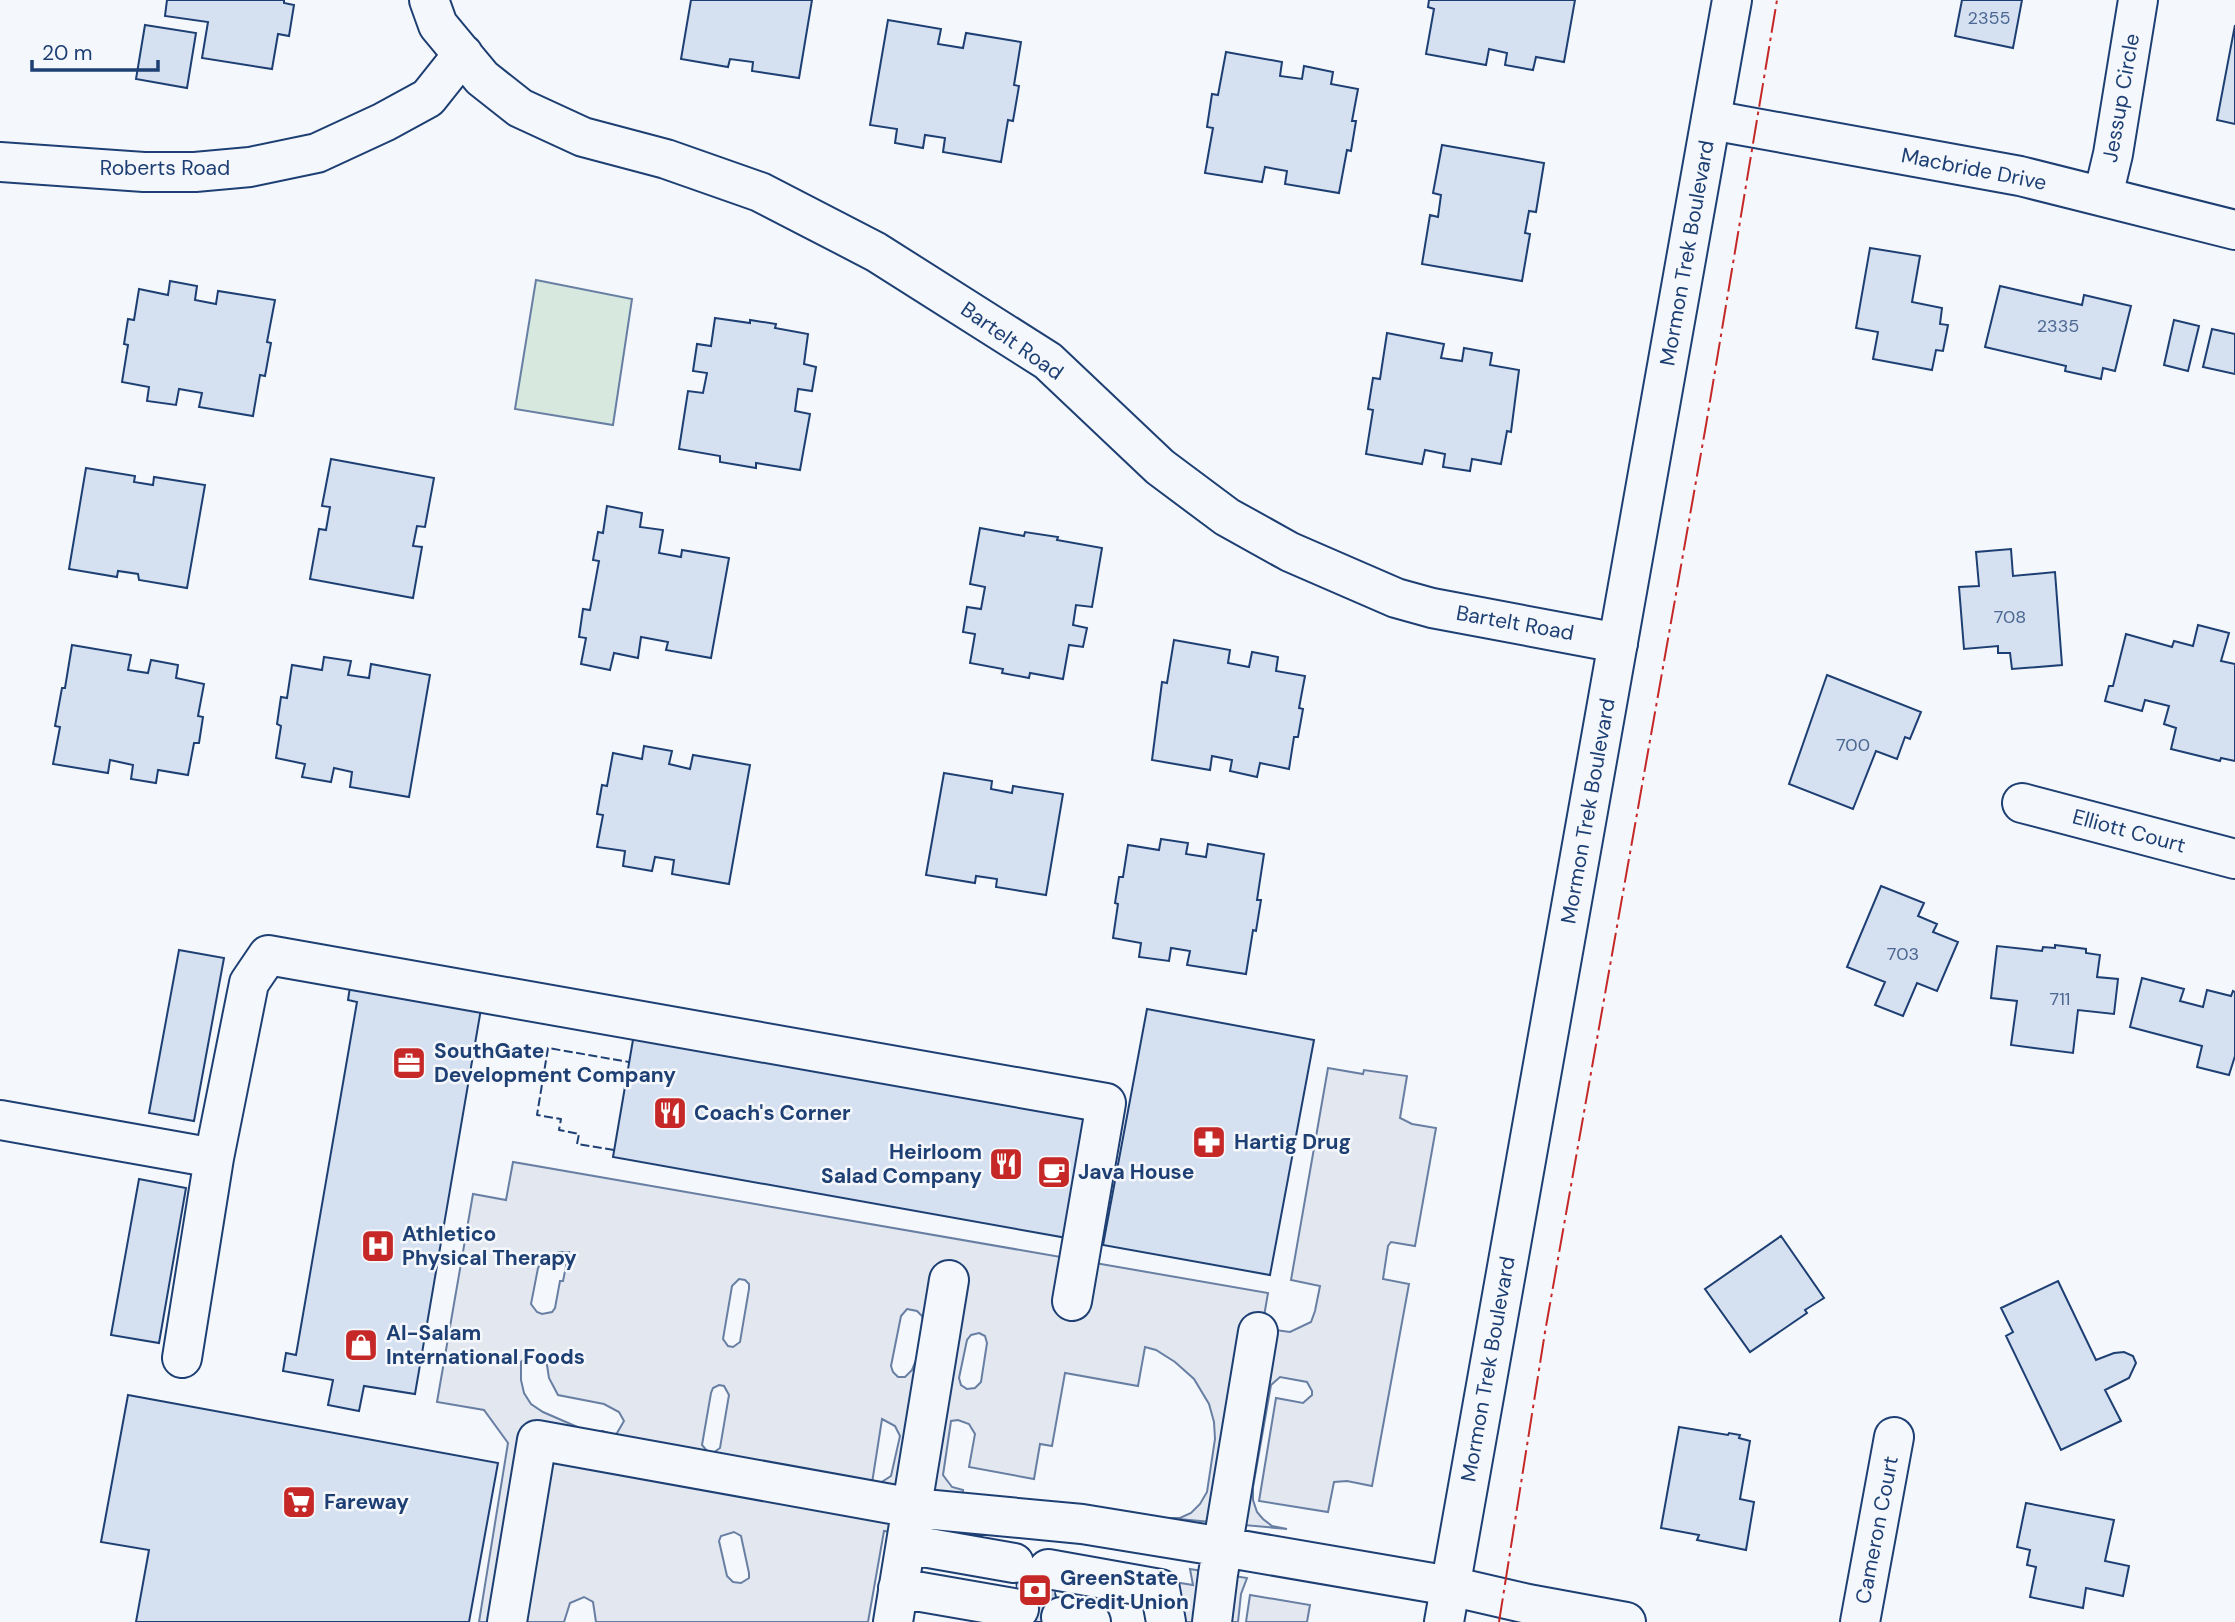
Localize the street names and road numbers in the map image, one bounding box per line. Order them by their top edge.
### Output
street label: Jessup Circle [2096,31,2146,165]
street label: Mormon Trek Boulevard [1653,138,1721,368]
street label: Macbride Drive [1899,141,2049,197]
street label: Roberts Road [100,154,230,182]
street label: Bartelt Road [955,295,1069,387]
street label: Bartelt Road [1454,599,1576,647]
street label: Mormon Trek Boulevard [1554,696,1622,926]
street label: Elliott Court [2069,802,2189,860]
street label: Mormon Trek Boulevard [1454,1254,1522,1484]
street label: Cameron Court [1849,1454,1905,1606]

